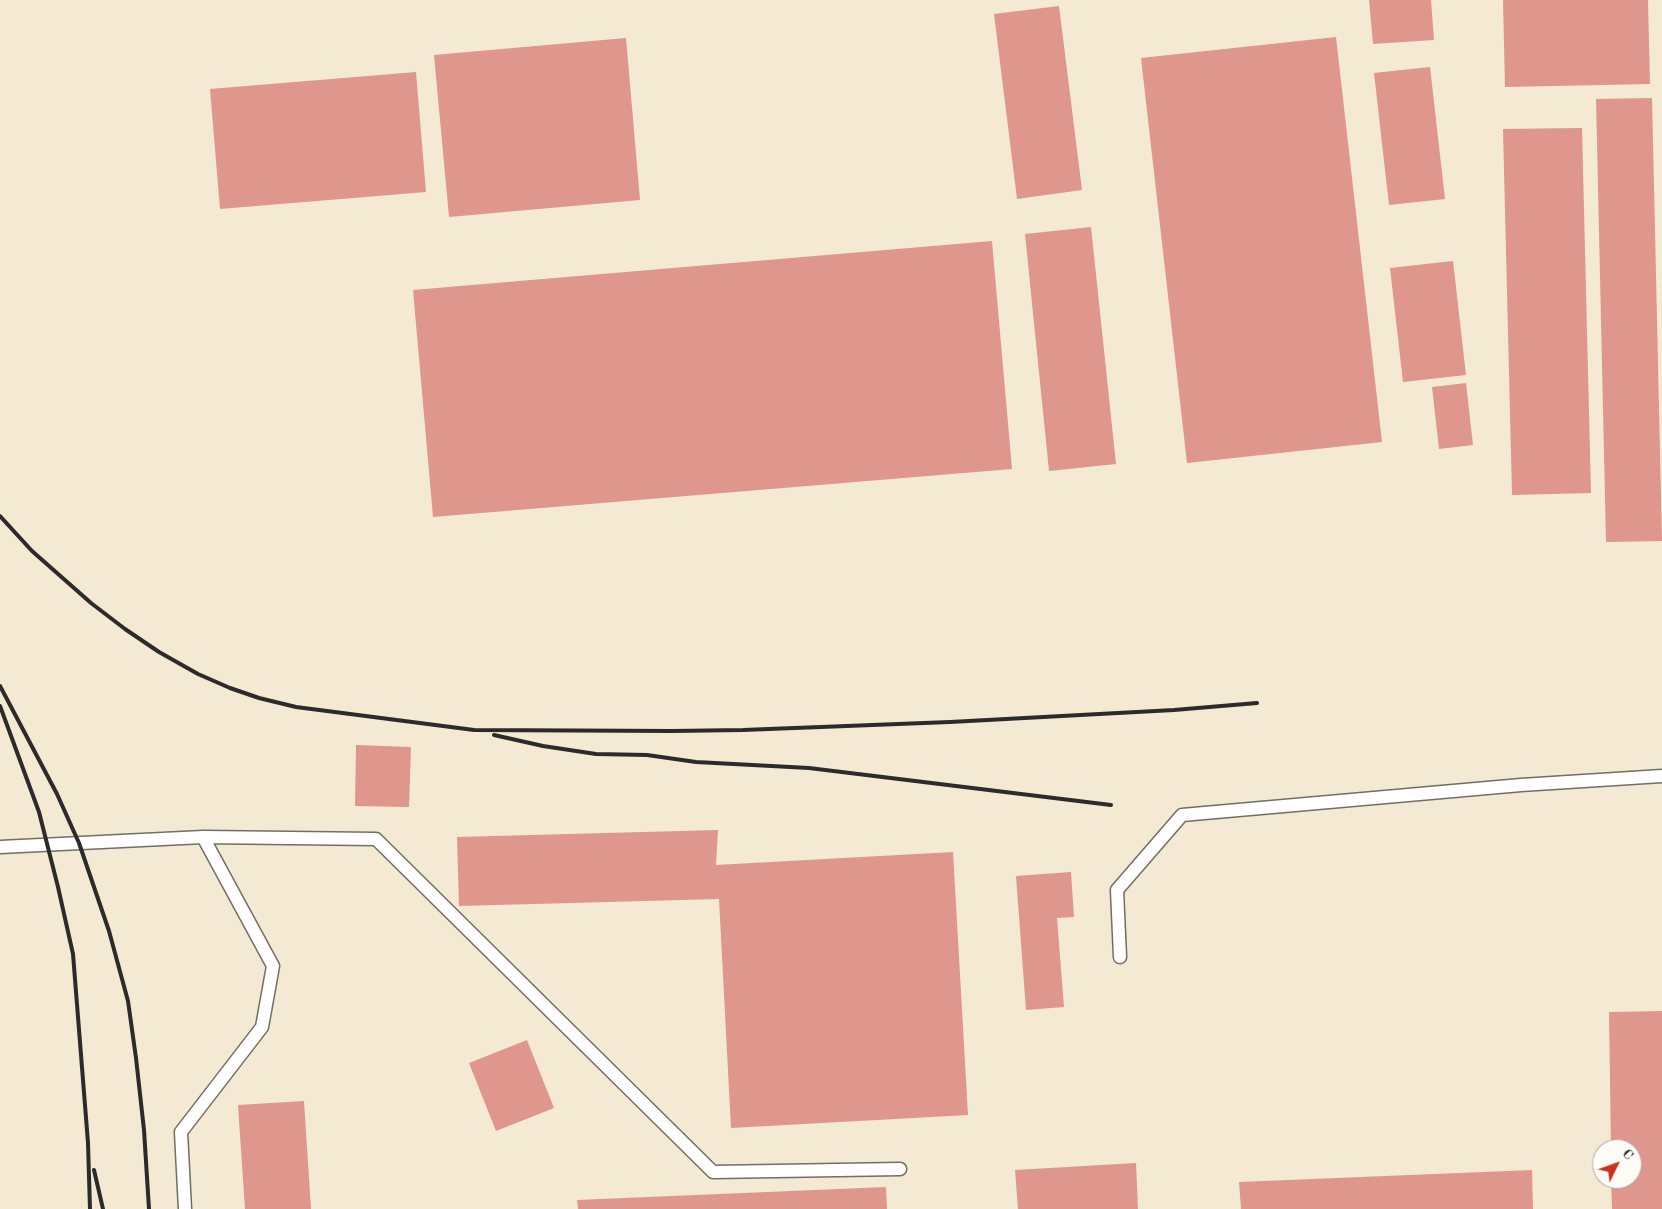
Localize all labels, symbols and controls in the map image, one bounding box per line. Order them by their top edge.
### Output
north arrow [1592,1139,1642,1189]
text: С [1619,1147,1636,1163]

